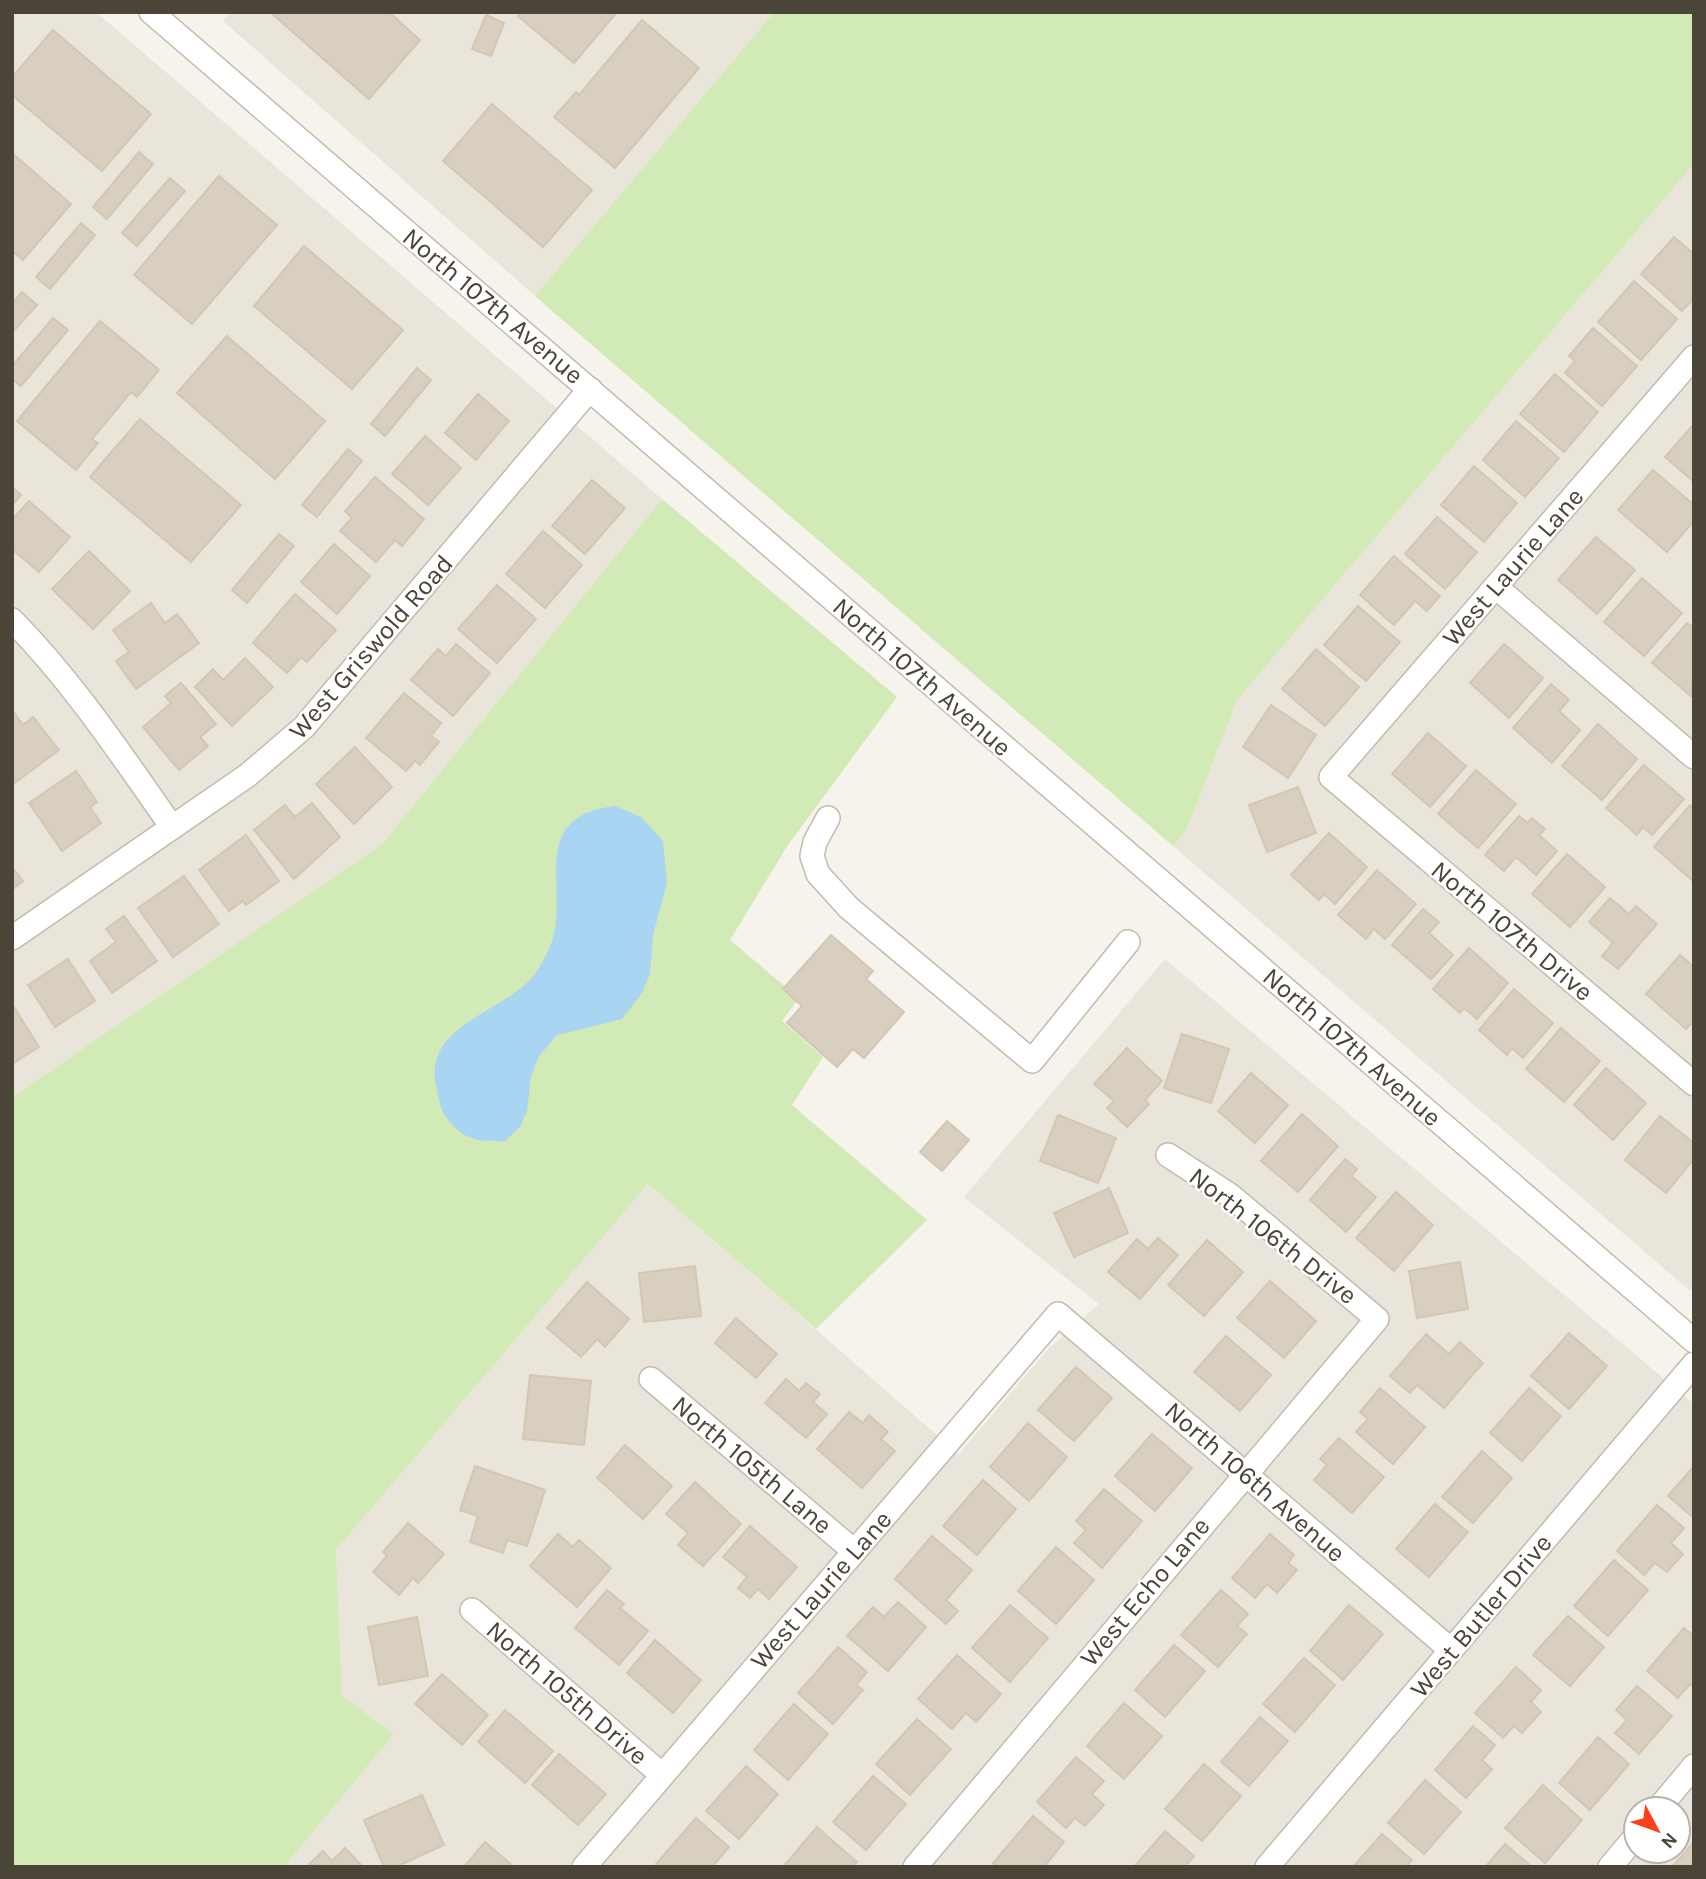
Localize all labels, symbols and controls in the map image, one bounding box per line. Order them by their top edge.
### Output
street label: North 107th Avenue [396,221,590,391]
street label: West Laurie Lane [1436,481,1590,653]
street label: West Griswold Road [282,548,460,746]
street label: North 107th Avenue [826,591,1018,763]
street label: North 107th Drive [1425,854,1599,1008]
street label: North 107th Avenue [1256,961,1448,1133]
street label: North 106th Drive [1183,1161,1363,1311]
street label: North 105th Lane [666,1389,838,1541]
street label: North 106th Avenue [1158,1395,1352,1569]
street label: West Laurie Lane [744,1504,898,1676]
street label: West Echo Lane [1074,1511,1216,1673]
street label: West Butler Drive [1404,1528,1558,1704]
street label: North 105th Drive [480,1614,654,1772]
north arrow [1622,1795,1692,1865]
text: N [1656,1828,1682,1853]

